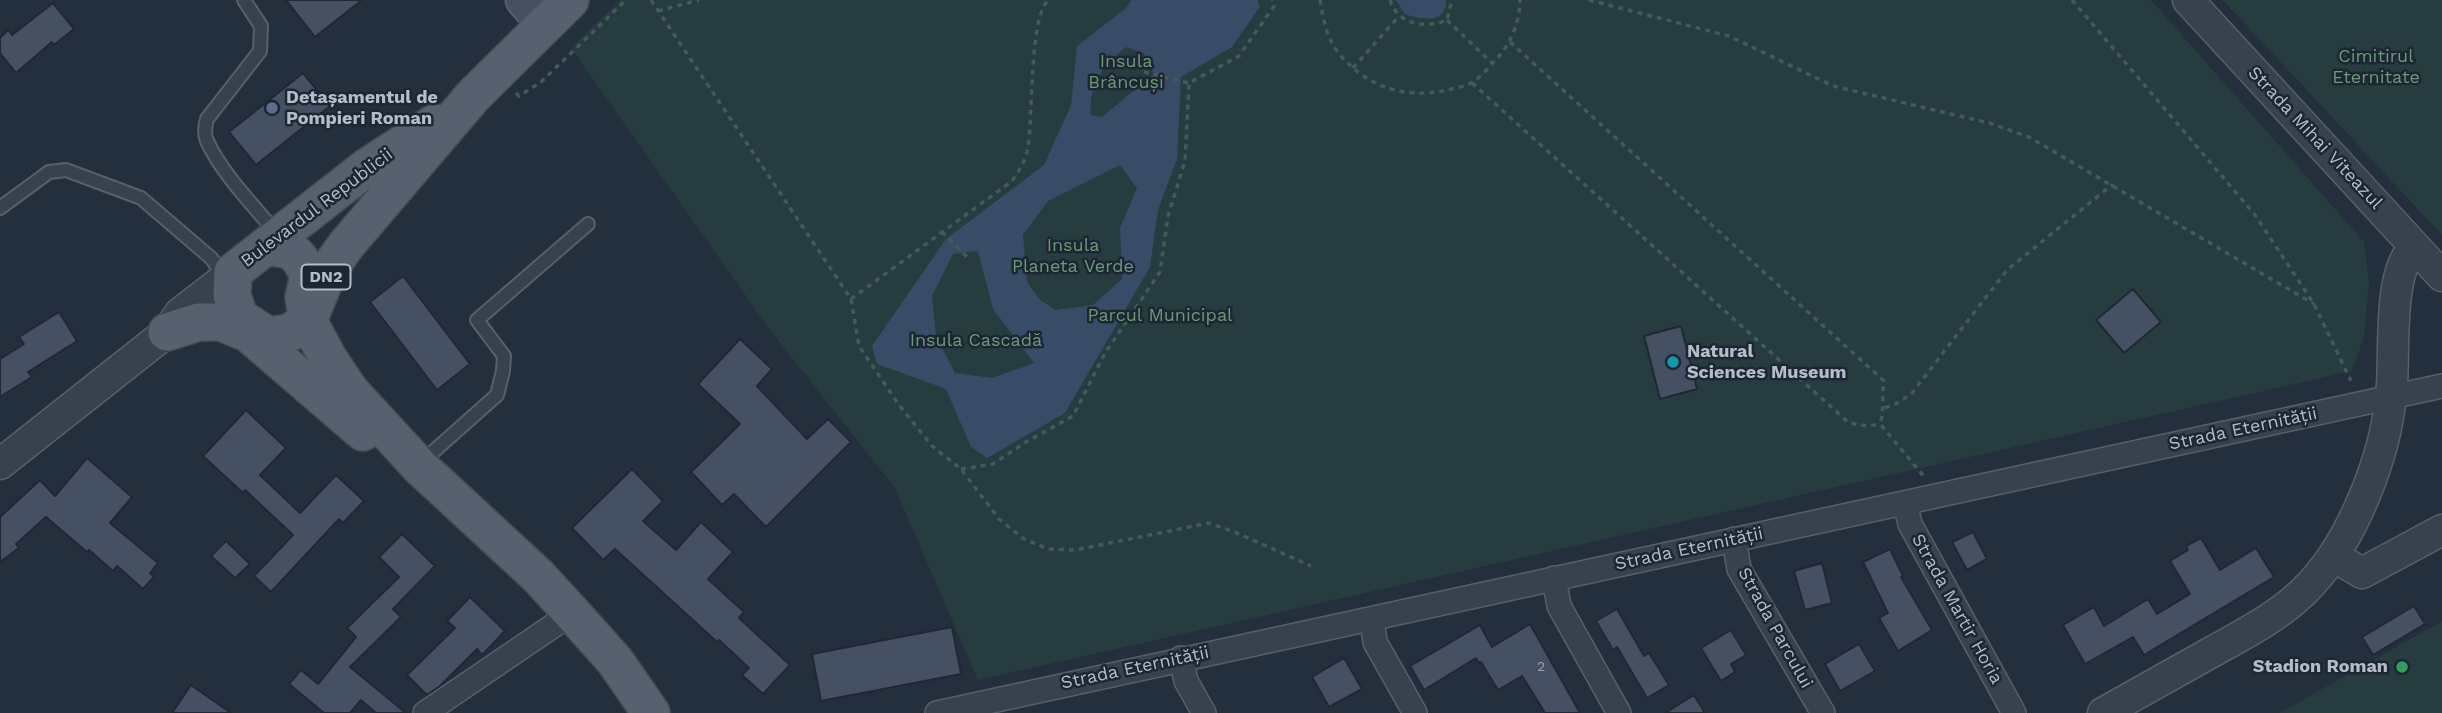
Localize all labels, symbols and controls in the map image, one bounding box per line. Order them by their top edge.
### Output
park label: Cimitirul Eternitate [2332,46,2420,88]
park label: Insula Brâncuși [1088,51,1164,94]
street label: Strada Mihai Viteazul [2243,62,2387,214]
place label: Detașamentul de Pompieri Roman [286,87,438,130]
marker: Detașamentul de Pompieri Roman [264,100,280,116]
street label: Bulevardul Republicii [237,144,397,272]
park label: Insula Planeta Verde [1012,235,1134,278]
road number: DN2 [302,264,350,290]
park label: Parcul Municipal [1087,305,1233,327]
park label: Insula Cascadă [910,330,1042,352]
place label: Natural Sciences Museum [1687,341,1847,384]
marker: Natural Sciences Museum [1665,354,1681,370]
street label: Strada Eternității [2167,403,2319,455]
street label: Strada Eternității [1613,523,1765,575]
street label: Strada Martir Horia [1907,530,2007,688]
street label: Strada Parcului [1733,564,1817,692]
street label: Strada Eternității [1059,642,1211,694]
place label: Stadion Roman [2253,656,2388,678]
house number: 2 [1537,659,1545,675]
marker: Stadion Roman [2394,659,2410,675]

